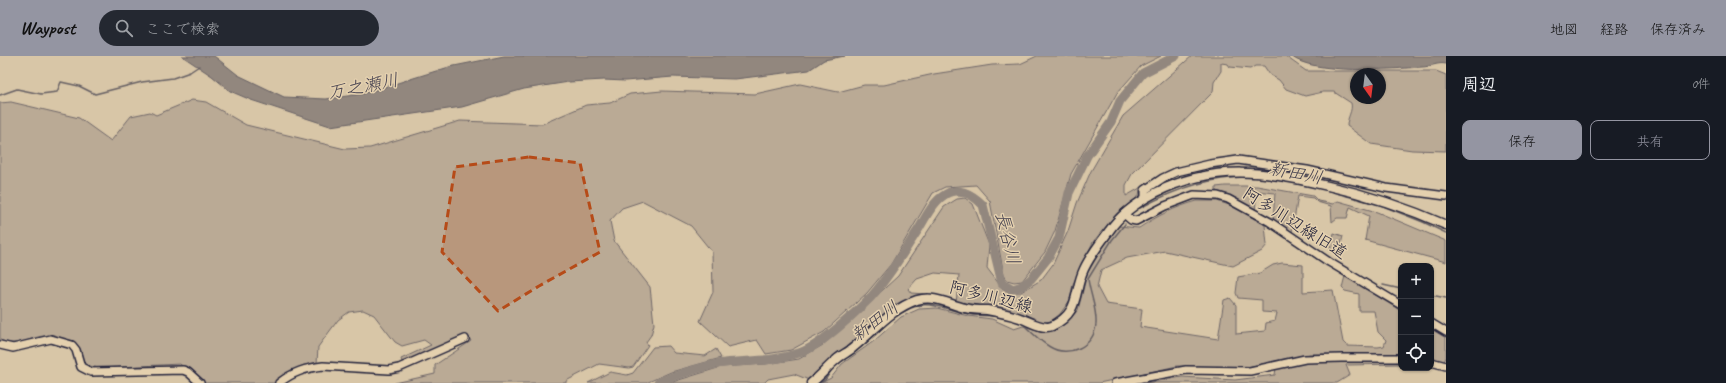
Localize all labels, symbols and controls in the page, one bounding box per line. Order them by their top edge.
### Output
search box [99,10,379,46]
text: Waypost [20,16,75,40]
icon: search [113,17,135,39]
text: ここで検索 [145,20,220,39]
text: 地図 [1550,21,1578,38]
text: 経路 [1600,21,1628,38]
text: 保存済み [1650,21,1706,38]
water label: 万之瀬川 [326,68,400,104]
north arrow [1350,68,1386,104]
text: 周辺 [1462,74,1496,95]
text: 0件 [1691,76,1710,92]
button: 保存 [1462,120,1582,160]
button: 共有 [1590,120,1710,160]
water label: 新田川 [1267,157,1325,189]
street label: 阿多川辺線旧道 [1239,183,1351,263]
water label: 長谷川 [991,209,1025,267]
map controls [1398,263,1434,371]
button: + [1398,263,1434,299]
street label: 阿多川辺線 [947,277,1035,317]
water label: 新田川 [847,296,903,346]
button: − [1398,299,1434,335]
button: locate [1398,335,1434,371]

